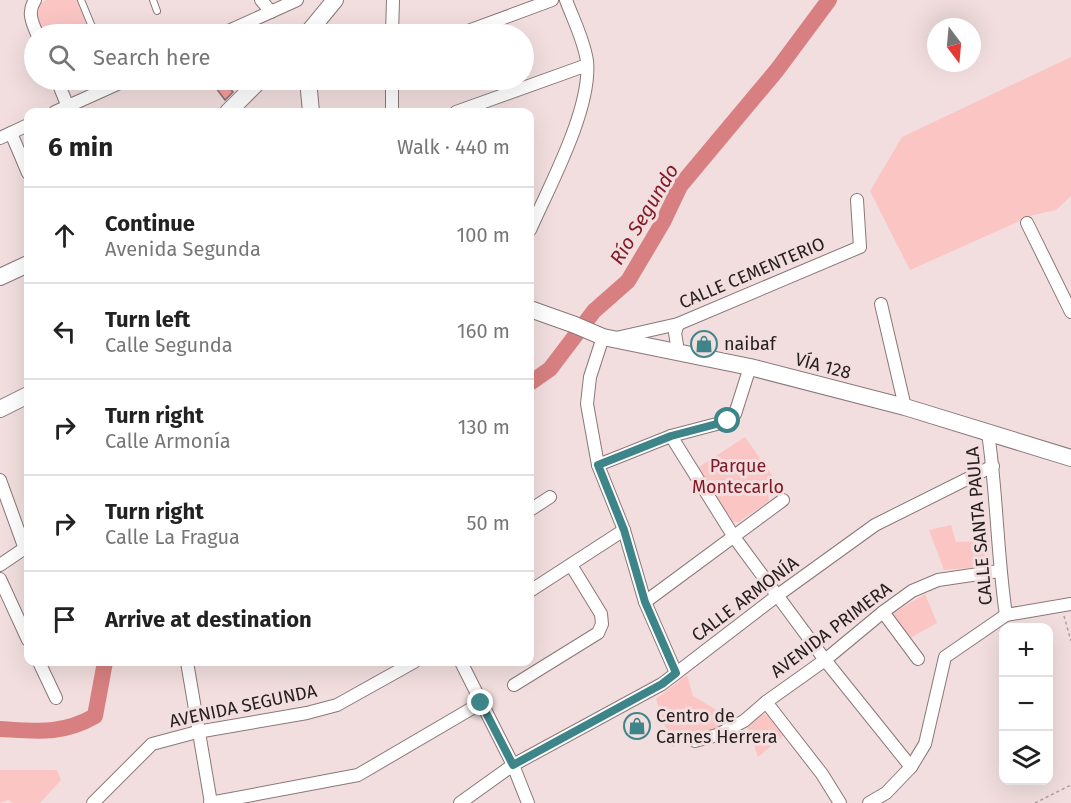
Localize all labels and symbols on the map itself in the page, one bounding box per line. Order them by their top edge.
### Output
north arrow [927,18,981,72]
water label: Río Segundo [605,159,683,269]
street label: CALLE CEMENTERIO [676,232,828,314]
shop icon: naibaf [689,329,719,359]
place label: naibaf [724,333,778,355]
street label: VÍA 128 [793,347,854,384]
route start [714,407,740,433]
street label: CALLE SANTA PAULA [961,445,997,606]
park label: Parque Montecarlo [692,455,784,498]
street label: CALLE ARMONÍA [687,550,803,646]
street label: AVENIDA PRIMERA [766,577,896,683]
street label: AVENIDA SEGUNDA [167,679,319,732]
route end [467,689,493,715]
place label: Centro de Carnes Herrera [656,705,778,748]
shop icon: Centro de Carnes Herrera [622,711,652,741]

